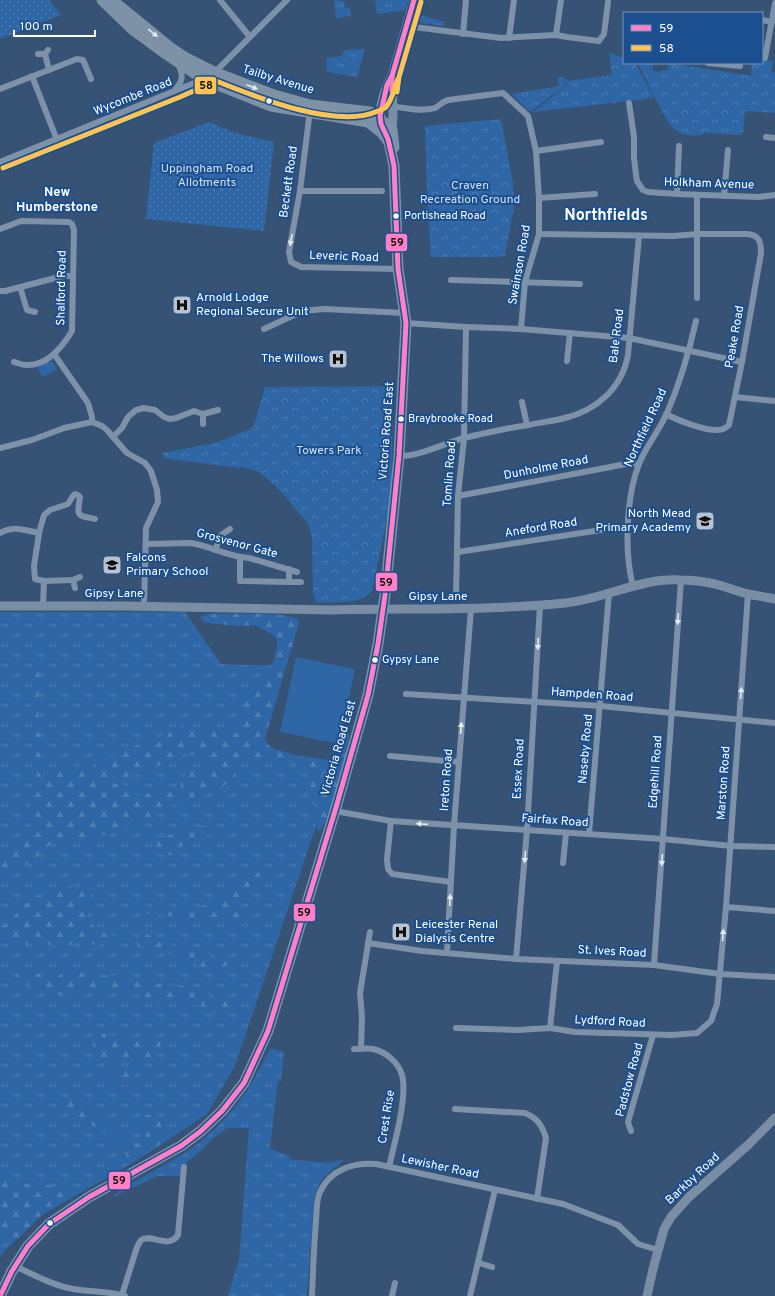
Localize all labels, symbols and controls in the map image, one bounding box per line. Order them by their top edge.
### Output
scale bar [14,12,95,38]
legend [623,12,763,64]
text: 100 m [20,19,53,35]
text: 59 [659,21,674,37]
one-way arrow [148,29,158,38]
text: 58 [659,41,674,57]
street label: Tailby Avenue [240,61,316,99]
street label: Wycombe Road [91,74,175,120]
line badge: 58 [194,76,217,95]
text: 58 [199,79,213,93]
one-way arrow [246,84,258,90]
unlabelled marker [264,96,274,106]
street label: Beckett Road [276,145,302,219]
park label: Uppingham Road Allotments [161,161,253,191]
street label: Holkham Avenue [663,174,755,194]
park label: Craven Recreation Ground [420,178,520,208]
district label: New Humberstone [16,185,98,216]
district label: Northfields [564,206,648,226]
place label: Portishead Road [404,209,486,223]
marker: Portishead Road [391,211,401,221]
street label: Swainson Road [505,224,535,306]
line badge: 59 [385,233,408,252]
one-way arrow [288,234,294,246]
text: 59 [390,236,404,250]
street label: Leveric Road [309,248,379,266]
street label: Shalford Road [53,250,71,326]
place label: Arnold Lodge Regional Secure Unit [196,290,309,320]
hospital icon: Arnold Lodge Regional Secure Unit [171,294,193,316]
street label: Peake Road [722,304,748,370]
street label: Bale Road [606,308,628,364]
hospital icon: The Willows [327,348,349,370]
place label: The Willows [261,351,324,367]
street label: Victoria Road East [376,381,398,481]
street label: Northfield Road [621,386,671,470]
place label: Braybrooke Road [408,412,493,426]
marker: Braybrooke Road [396,414,406,424]
street label: Tomlin Road [440,440,460,508]
park label: Towers Park [296,443,362,459]
street label: Dunholme Road [502,452,590,484]
place label: North Mead Primary Academy [595,506,691,536]
school or university icon: North Mead Primary Academy [694,510,716,532]
street label: Aneford Road [504,514,578,542]
street label: Grosvenor Gate [195,525,279,563]
place label: Falcons Primary School [126,550,209,580]
school or university icon: Falcons Primary School [101,554,123,576]
line badge: 59 [375,572,398,592]
text: 59 [379,576,393,590]
street label: Gipsy Lane [84,586,144,602]
street label: Gipsy Lane [408,589,468,605]
one-way arrow [674,613,681,625]
one-way arrow [534,638,541,650]
place label: Gypsy Lane [382,653,439,667]
marker: Gypsy Lane [370,655,380,665]
street label: Hampden Road [550,684,634,706]
one-way arrow [738,687,745,699]
street label: Victoria Road East [318,698,360,798]
street label: Naseby Road [575,713,597,785]
one-way arrow [458,722,465,734]
street label: Edgehill Road [645,735,667,809]
street label: Essex Road [509,738,529,800]
street label: Marston Road [713,745,735,821]
street label: Ireton Road [437,748,457,812]
street label: Fairfax Road [521,811,589,831]
one-way arrow [416,820,428,827]
one-way arrow [521,851,528,863]
one-way arrow [658,854,665,866]
one-way arrow [446,894,453,906]
line badge: 59 [293,903,316,922]
text: 59 [297,906,311,920]
place label: Leicester Renal Dialysis Centre [415,917,498,947]
hospital icon: Leicester Renal Dialysis Centre [390,921,412,943]
one-way arrow [720,929,727,941]
street label: St. Ives Road [577,942,647,962]
street label: Lydford Road [574,1012,646,1032]
street label: Padstow Road [612,1041,648,1119]
street label: Crest Rise [375,1089,399,1145]
street label: Barkby Road [662,1150,724,1208]
street label: Lewisher Road [400,1151,480,1183]
line badge: 59 [108,1171,131,1190]
text: 59 [112,1174,126,1188]
unlabelled marker [45,1218,55,1228]

